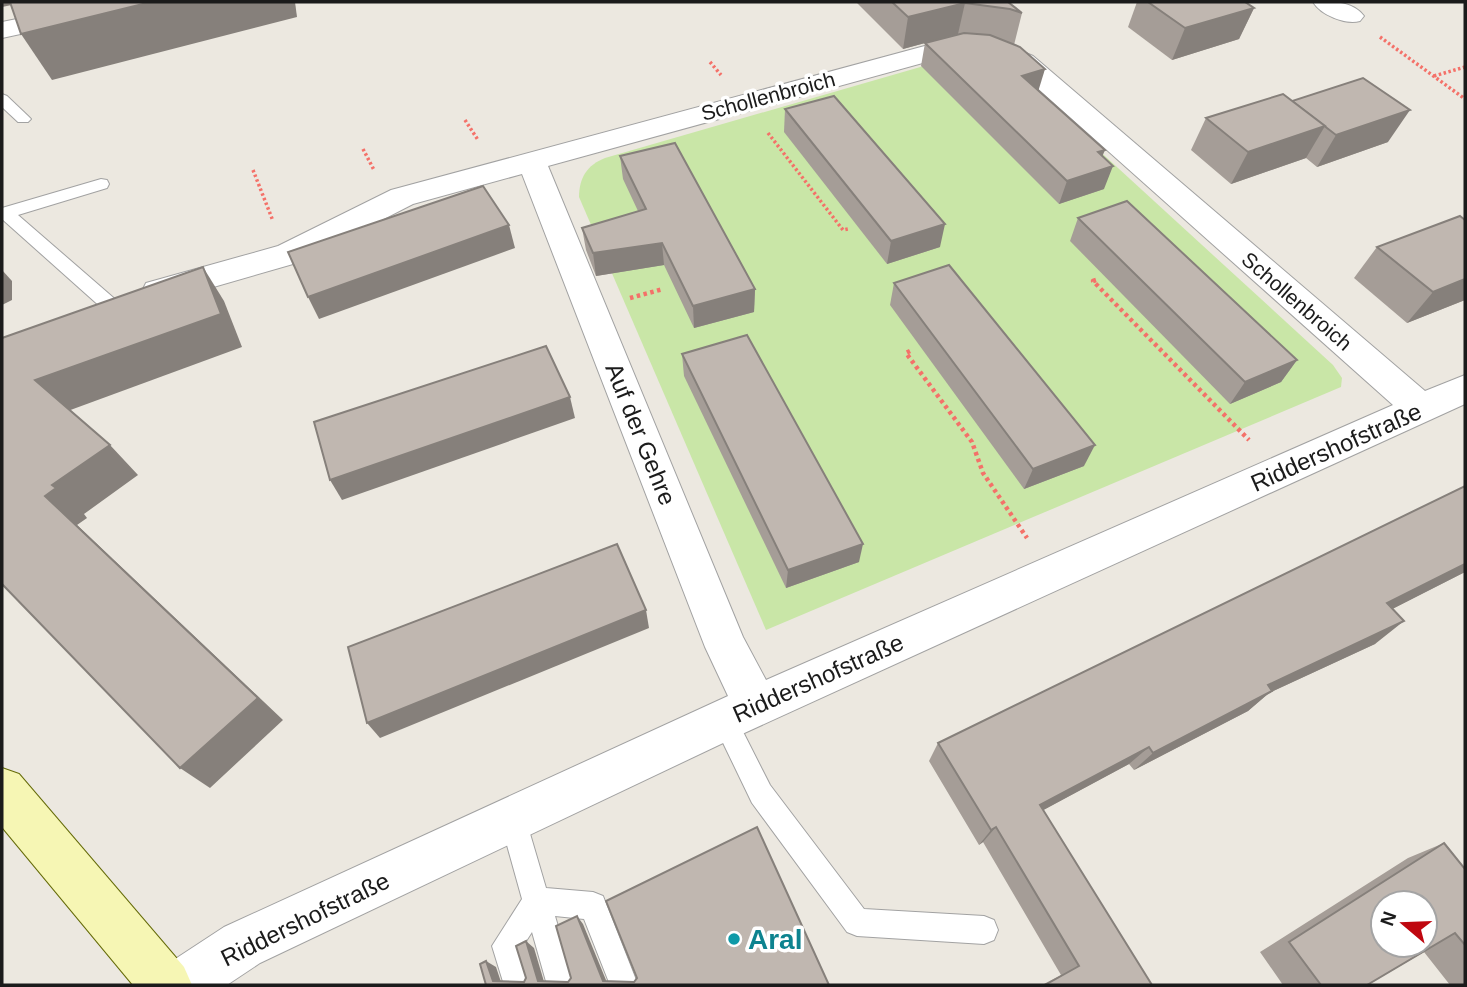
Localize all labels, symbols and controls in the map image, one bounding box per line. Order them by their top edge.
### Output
street label: Schollenbroich [698,67,838,125]
street label: Schollenbroich [1237,247,1357,355]
street label: Auf der Gehre [600,359,682,509]
street label: Riddershofstraße [1246,397,1426,497]
street label: Riddershofstraße [728,628,908,728]
street label: Riddershofstraße [216,867,394,971]
north arrow [1369,889,1439,959]
text: N [1376,909,1401,929]
place label: Aral [748,924,802,955]
marker: Aral [726,931,742,947]

